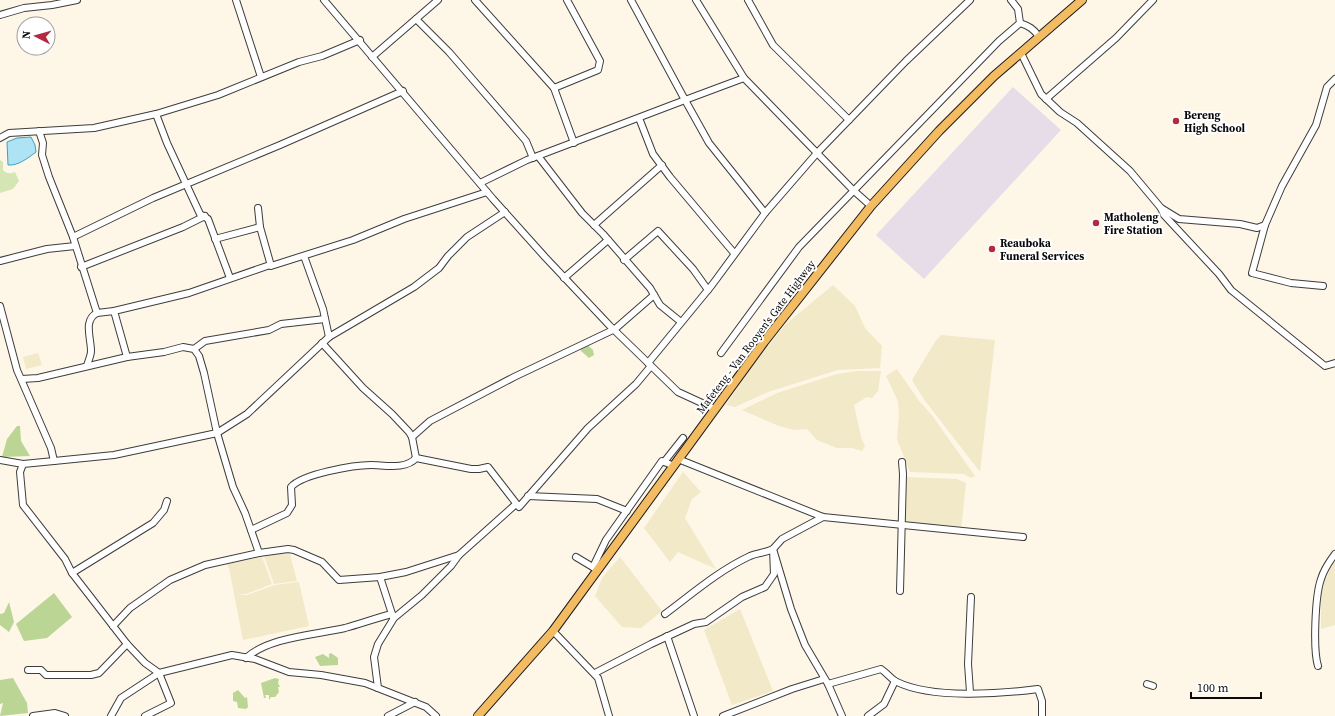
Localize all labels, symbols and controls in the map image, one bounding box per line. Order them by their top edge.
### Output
north arrow [16,16,56,56]
text: N [19,30,34,40]
place label: Bereng High School [1184,108,1246,136]
marker: Bereng High School [1171,116,1181,126]
place label: Matholeng Fire Station [1104,210,1163,238]
marker: Matholeng Fire Station [1091,218,1101,228]
place label: Reauboka Funeral Services [1000,236,1084,264]
marker: Reauboka Funeral Services [987,244,997,254]
street label: Mafeteng - Van Rooyen's Gate Highway [693,257,819,417]
scale bar [1191,674,1261,700]
text: 100 m [1197,680,1229,696]

